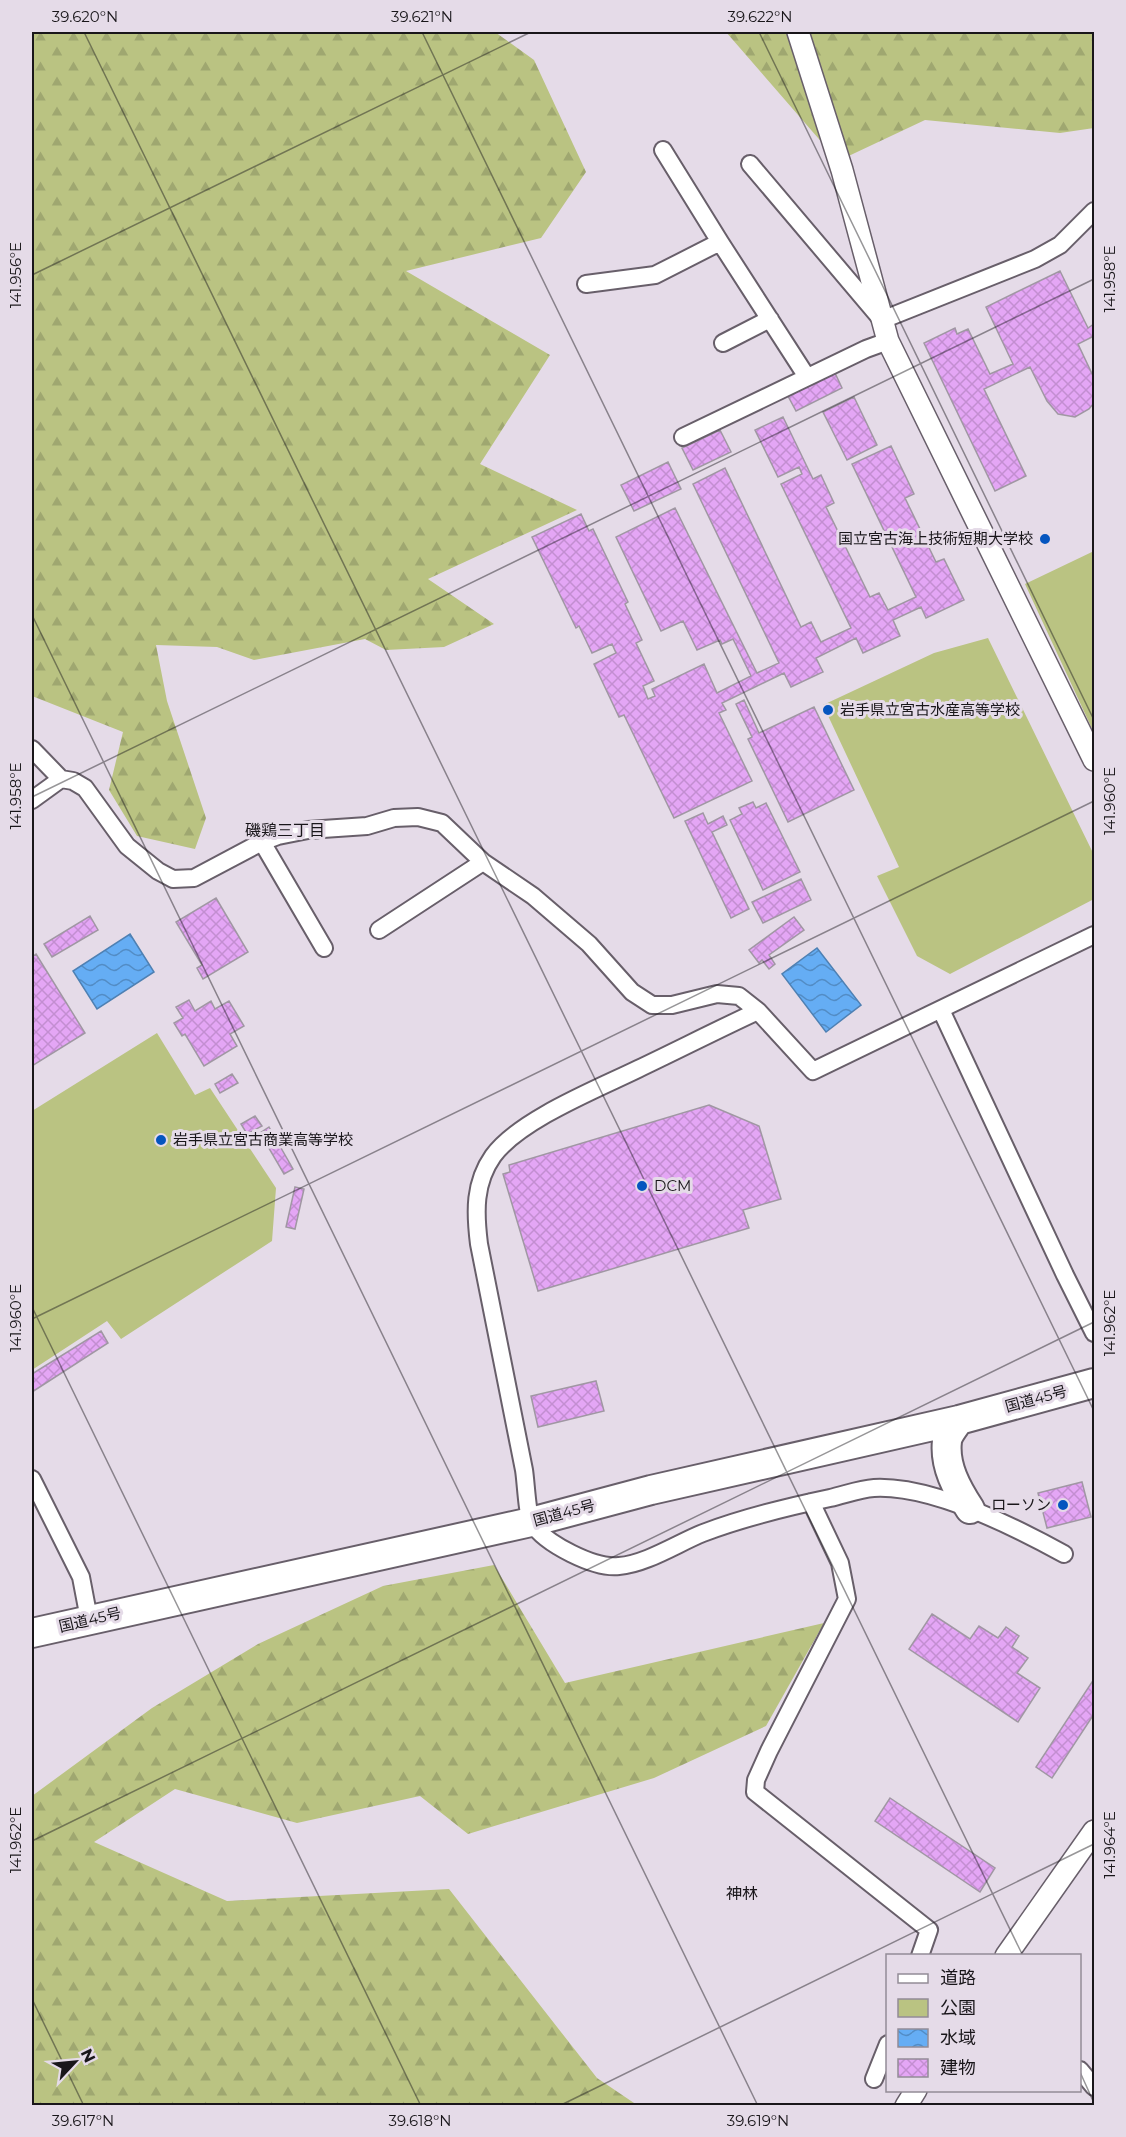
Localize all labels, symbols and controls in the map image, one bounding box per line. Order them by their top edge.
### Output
text: 39.620°N [52,7,118,26]
text: 39.621°N [391,7,453,26]
text: 39.622°N [727,7,793,26]
text: 141.956°E [6,242,25,308]
text: 141.958°E [1100,245,1119,313]
place label: 国立宮古海上技術短期大学校 [838,529,1033,548]
marker: 国立宮古海上技術短期大学校 [1038,532,1052,546]
place label: 岩手県立宮古水産高等学校 [840,700,1020,719]
marker: 岩手県立宮古水産高等学校 [821,703,835,717]
text: 141.958°E [6,762,25,830]
text: 141.960°E [1100,767,1119,835]
district label: 磯鶏三丁目 [245,821,325,840]
place label: 岩手県立宮古商業高等学校 [173,1130,353,1149]
marker: 岩手県立宮古商業高等学校 [154,1133,168,1147]
place label: DCM [654,1176,691,1195]
marker: DCM [635,1179,649,1193]
text: 141.960°E [6,1284,25,1352]
text: 141.962°E [1100,1290,1119,1356]
street label: 国道45号 [1003,1381,1069,1416]
street label: 国道45号 [531,1495,597,1530]
place label: ローソン [991,1495,1051,1514]
marker: ローソン [1056,1498,1070,1512]
street label: 国道45号 [57,1603,123,1636]
text: 141.962°E [6,1807,25,1873]
text: 141.964°E [1100,1811,1119,1879]
district label: 神林 [726,1884,758,1903]
legend [886,1954,1081,2092]
text: 道路 [940,1967,976,1989]
text: 公園 [940,1997,976,2019]
text: 水域 [940,2027,976,2049]
north arrow [45,2032,105,2092]
text: N [77,2046,99,2066]
text: 建物 [940,2057,976,2079]
text: 39.617°N [52,2111,114,2130]
text: 39.618°N [388,2111,452,2130]
text: 39.619°N [727,2111,789,2130]

